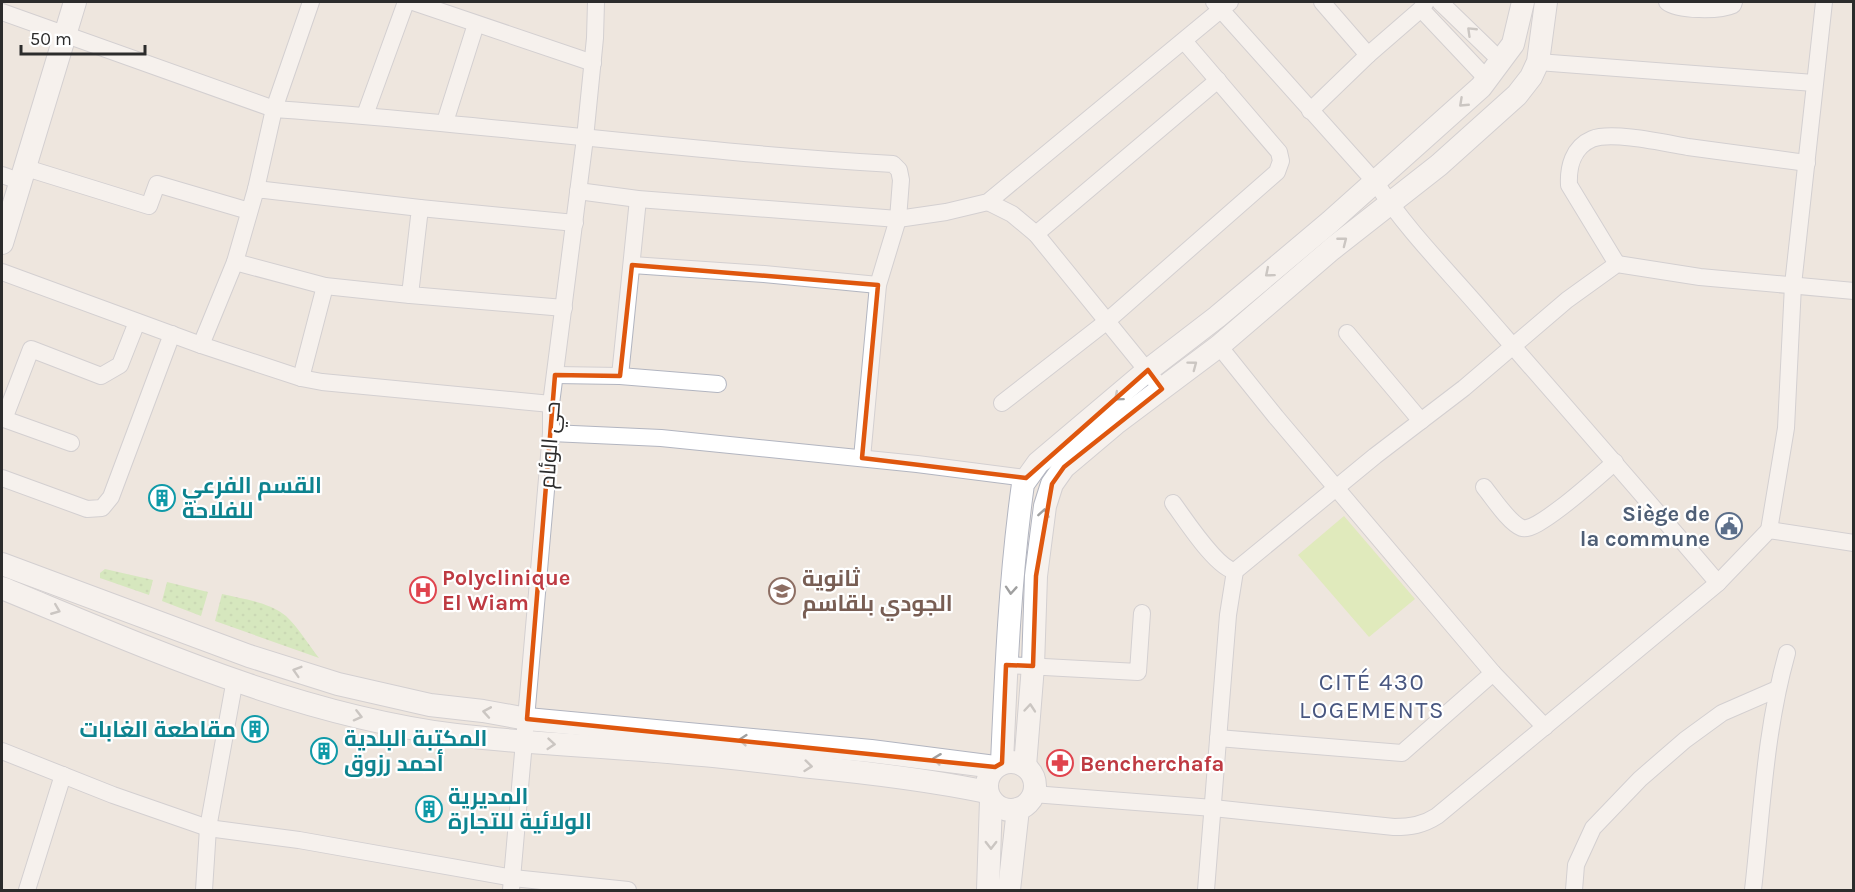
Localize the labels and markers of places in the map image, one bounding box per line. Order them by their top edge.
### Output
place label: القسم الفرعي للفلاحة [182,473,322,524]
building icon: القسم الفرعي للفلاحة [147,483,177,513]
place label: Siège de la commune [1580,501,1710,552]
public building icon: Siège de la commune [1714,511,1744,541]
place label: Polyclinique El Wiam [442,565,570,616]
place label: ثانوية الجودي بلقاسم [802,566,953,621]
hospital icon: Polyclinique El Wiam [408,575,438,605]
school or university icon: ثانوية الجودي بلقاسم [767,576,797,606]
building icon: مقاطعة الغابات [240,714,270,744]
place label: مقاطعة الغابات [80,717,236,743]
place label: المكتبة البلدية أحمد رزوق [344,726,487,777]
building icon: المكتبة البلدية أحمد رزوق [309,736,339,766]
pharmacy icon: Bencherchafa [1045,748,1075,778]
place label: Bencherchafa [1080,751,1224,777]
place label: المديرية الولائية للتجارة [448,784,592,835]
building icon: المديرية الولائية للتجارة [414,794,444,824]

